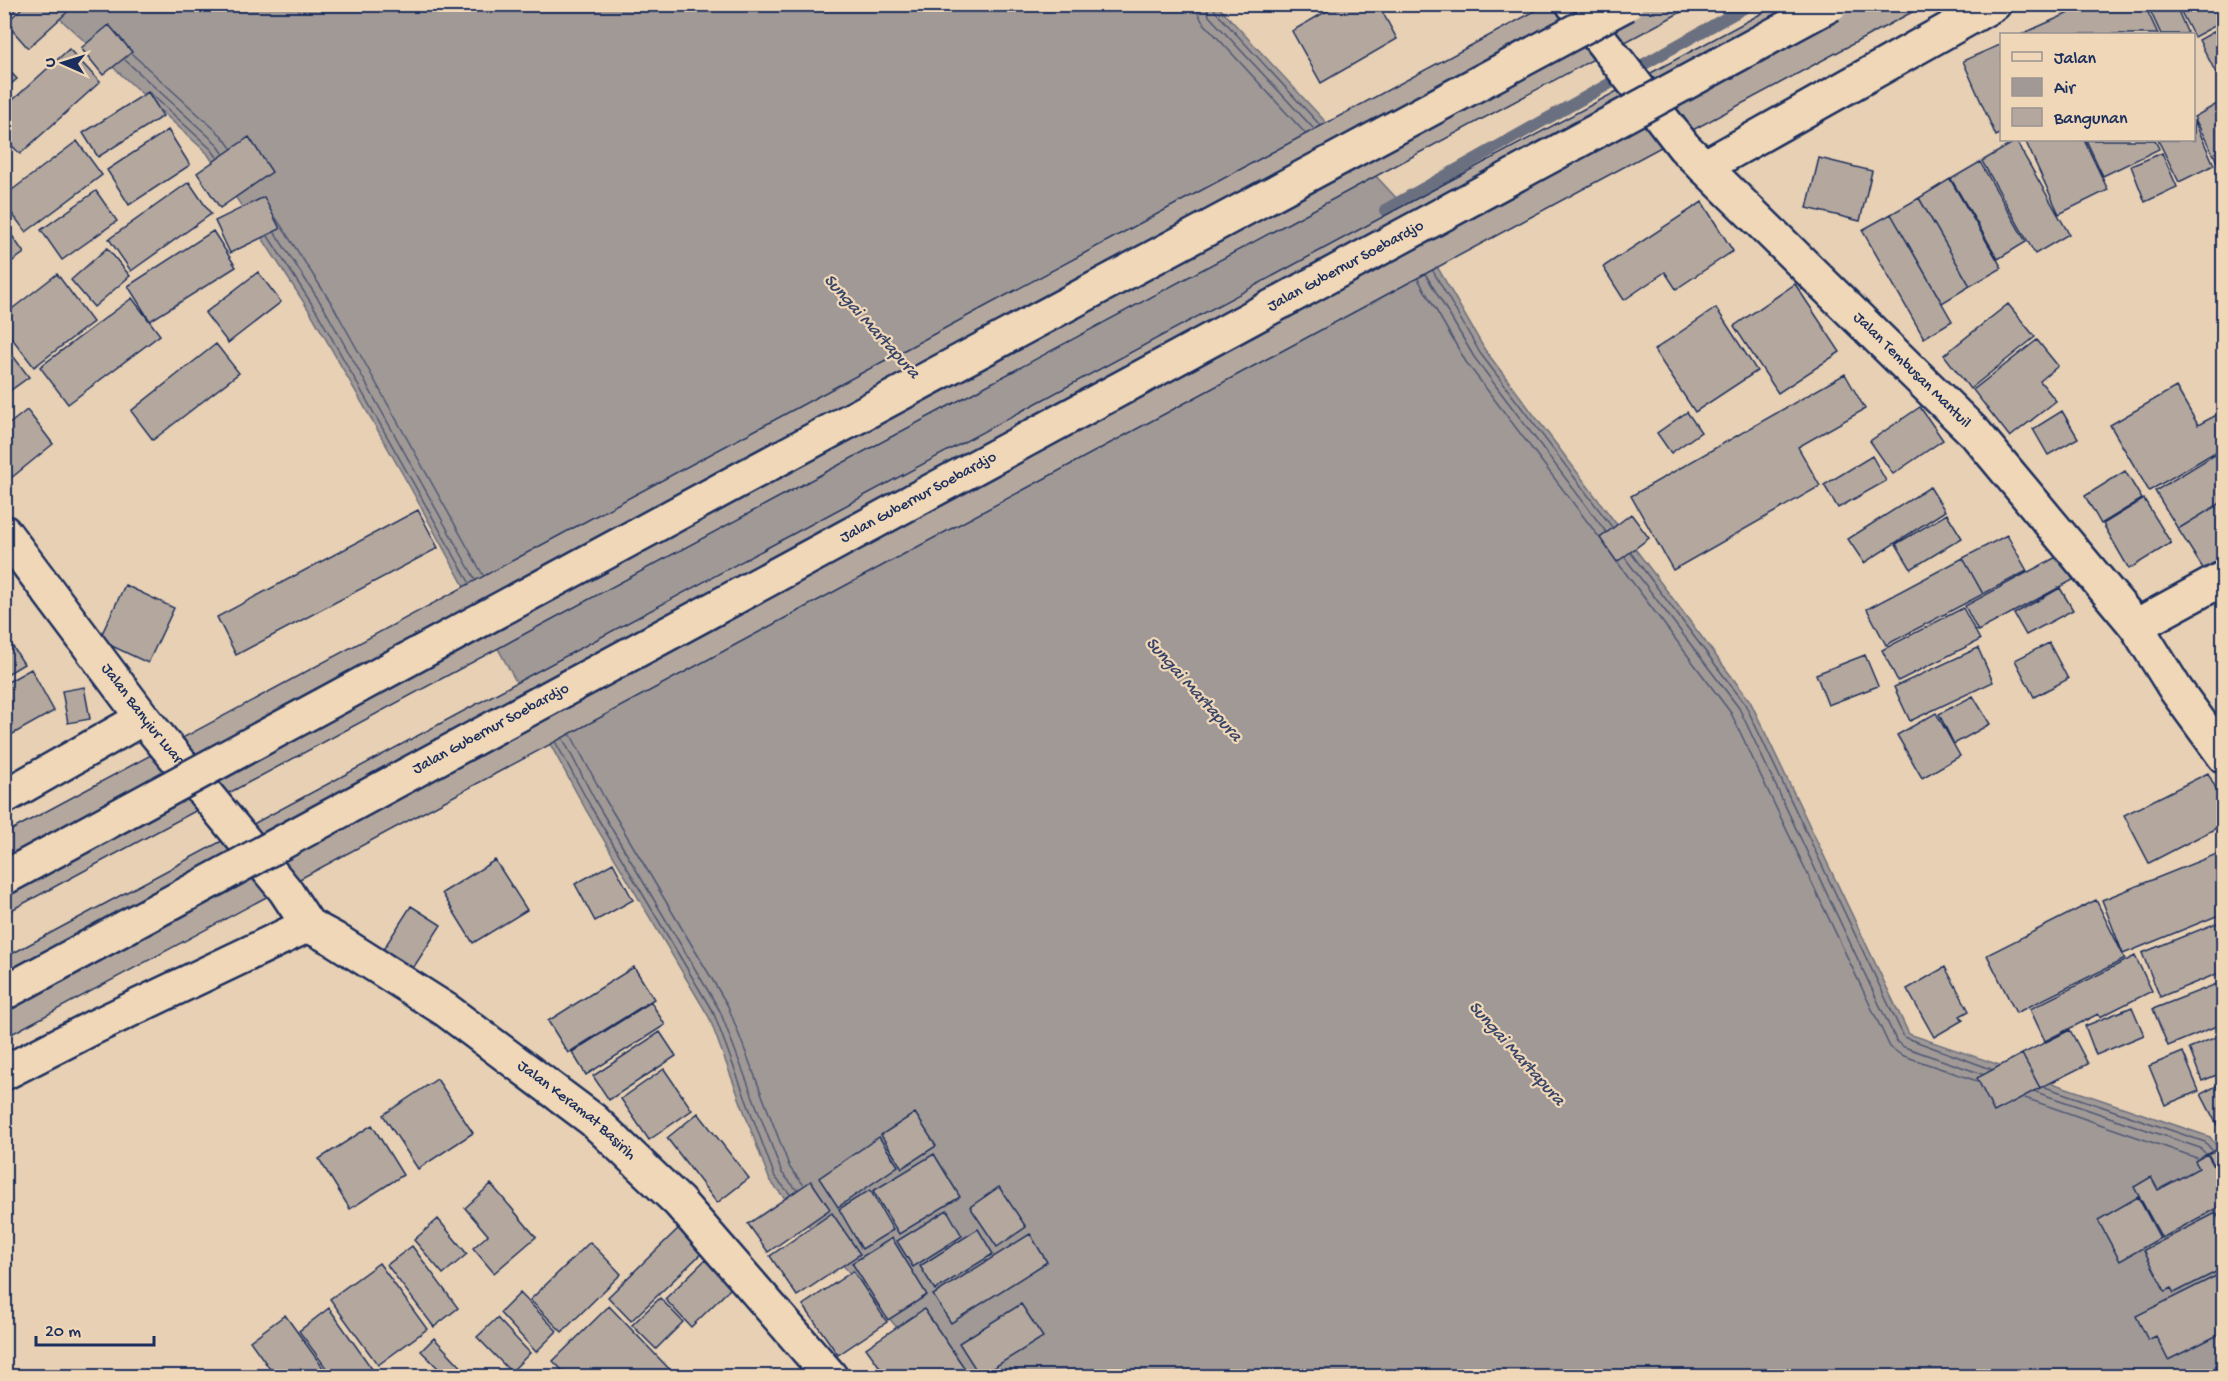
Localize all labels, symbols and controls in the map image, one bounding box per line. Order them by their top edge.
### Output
north arrow [33,33,93,93]
legend [2000,33,2195,141]
text: Jalan [2054,49,2096,70]
text: U [42,57,61,68]
text: Air [2054,79,2077,100]
text: Bangunan [2053,109,2128,130]
street label: Jalan Gubernur Soebardjo [1264,217,1428,317]
water label: Sungai Martapura [818,270,924,384]
street label: Jalan Tembusan Mantuil [1849,309,1974,433]
street label: Jalan Gubernur Soebardjo [837,448,1000,548]
water label: Sungai Martapura [1140,633,1246,747]
street label: Jalan Banyiur Luar [96,660,187,769]
street label: Jalan Gubernur Soebardjo [410,679,573,779]
water label: Sungai Martapura [1463,997,1569,1111]
street label: Jalan Keramat Basirih [513,1057,640,1165]
scale bar [36,1309,154,1347]
text: 20 m [45,1322,81,1343]

